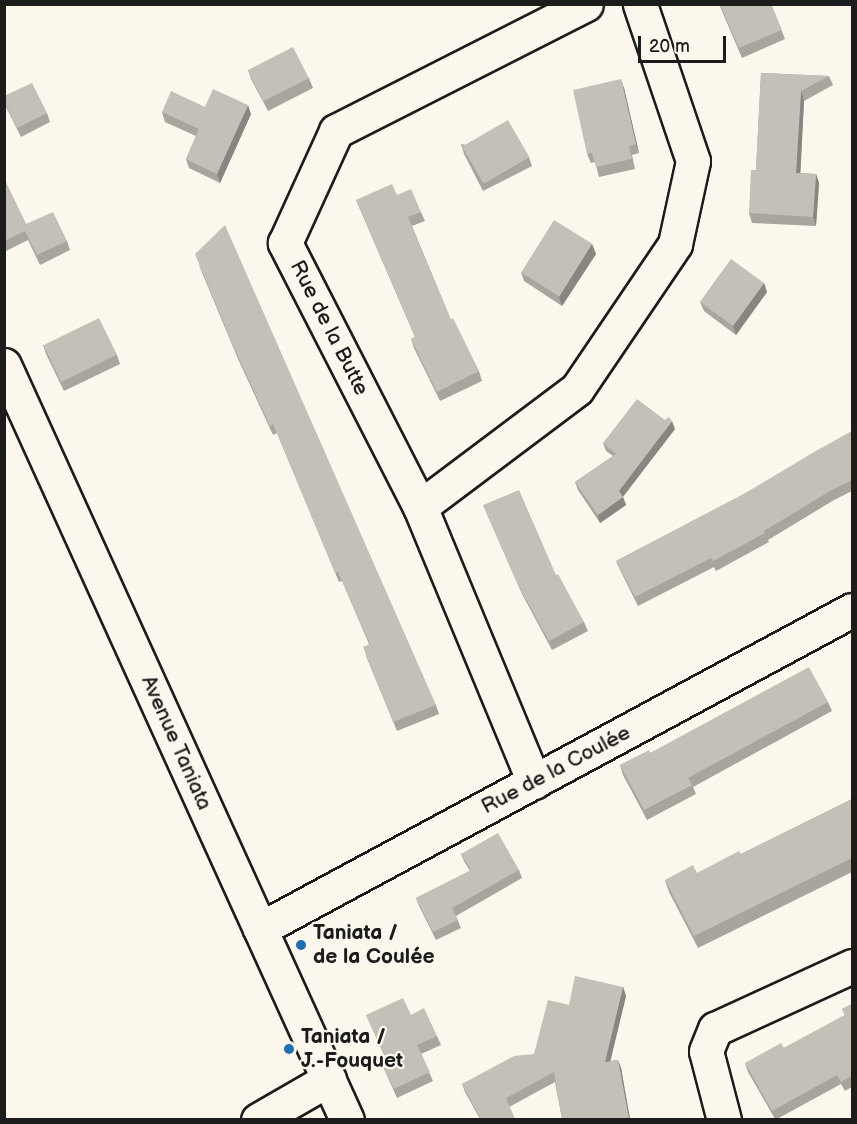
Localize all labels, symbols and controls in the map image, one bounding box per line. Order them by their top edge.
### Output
scale bar [641,24,730,62]
text: 20 m [649,36,690,57]
street label: Rue de la Butte [284,256,374,400]
street label: Avenue Taniata [135,672,217,814]
street label: Rue de la Coulée [477,720,635,820]
place label: Taniata / de la Coulée [313,920,434,970]
marker: Taniata / de la Coulée [294,938,308,952]
place label: Taniata / J.-Fouquet [301,1024,403,1074]
marker: Taniata / J.-Fouquet [282,1042,296,1056]

